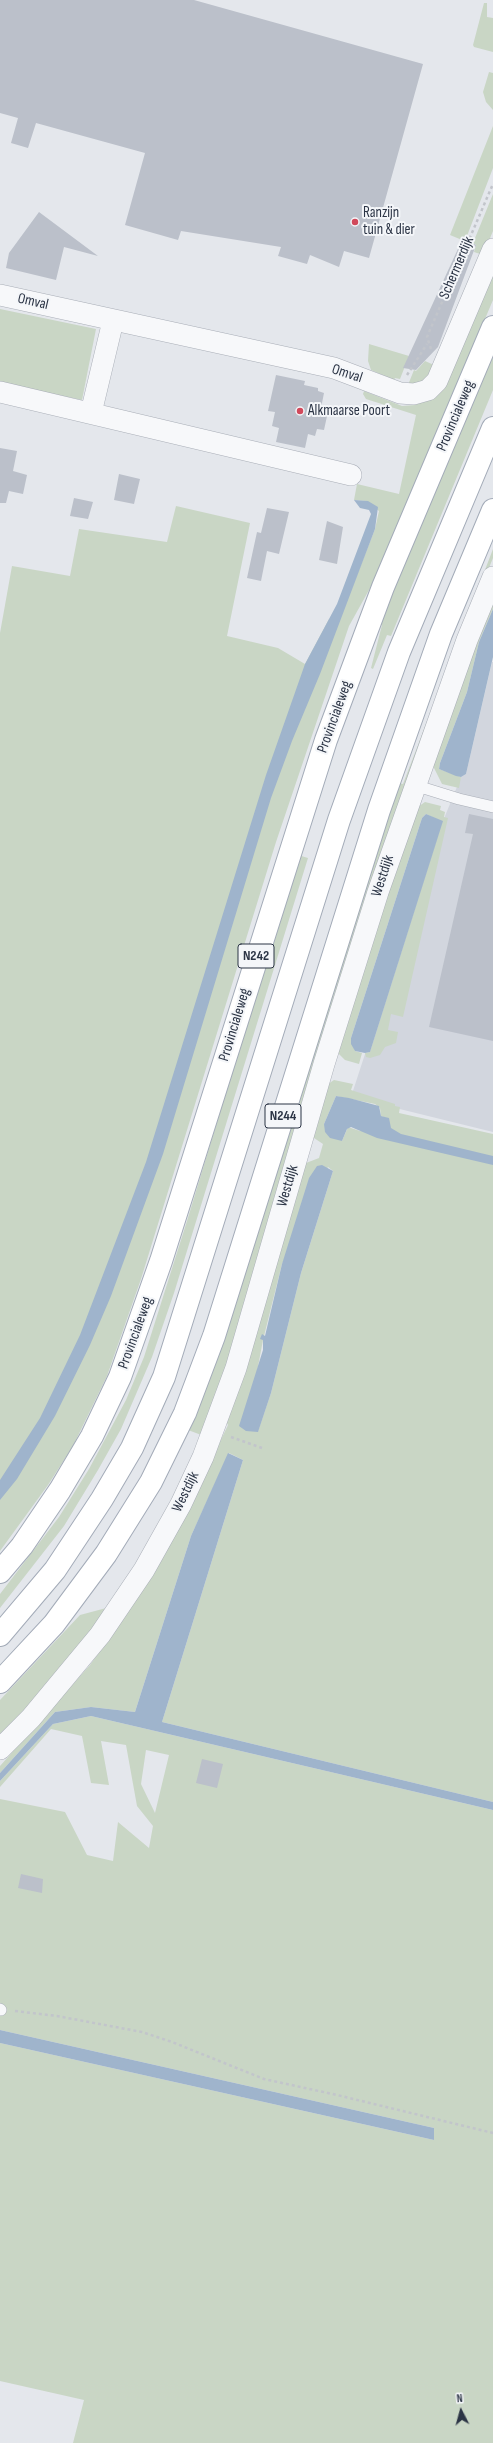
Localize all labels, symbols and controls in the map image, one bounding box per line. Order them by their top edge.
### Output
place label: Ranzijn tuin & dier [363,204,415,239]
marker: Ranzijn tuin & dier [350,217,360,227]
street label: Schermerdijk [436,234,478,302]
street label: Omval [16,290,50,314]
street label: Omval [329,361,365,387]
street label: Provincialeweg [433,378,479,454]
place label: Alkmaarse Poort [308,402,390,420]
marker: Alkmaarse Poort [295,406,305,416]
street label: Provincialeweg [314,679,356,755]
street label: Westdijk [368,853,398,899]
road number: N242 [238,944,274,968]
street label: Provincialeweg [215,986,255,1064]
road number: N244 [265,1104,301,1128]
street label: Westdijk [273,1163,303,1209]
street label: Provincialeweg [115,1295,157,1371]
street label: Westdijk [169,1469,203,1515]
north arrow [441,2391,481,2431]
text: N [456,2392,463,2405]

